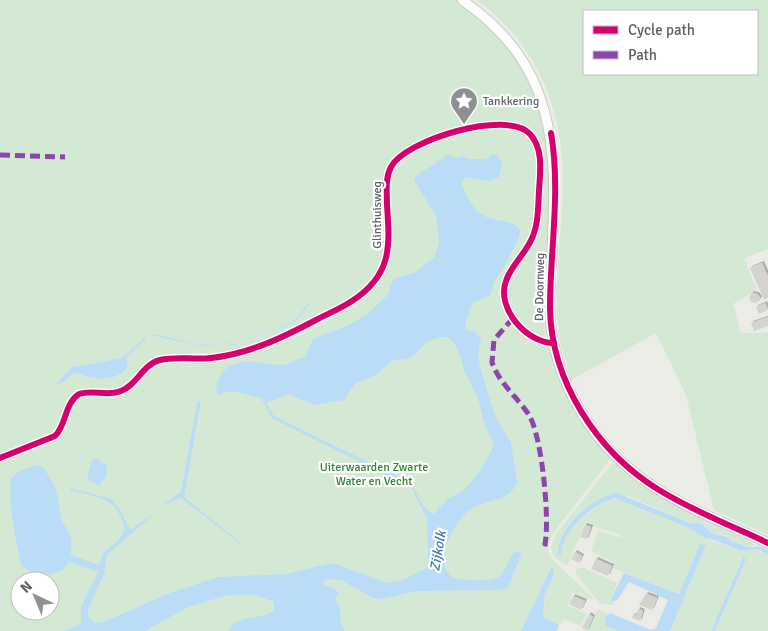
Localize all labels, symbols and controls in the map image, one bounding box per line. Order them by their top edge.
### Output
legend [583,10,758,75]
text: Cycle path [628,21,695,39]
text: Path [628,46,657,64]
place icon: Tankkering [449,86,479,125]
place label: Tankkering [483,94,539,109]
street label: Glinthuisweg [370,181,385,249]
street label: De Doornweg [532,253,548,321]
park label: Uiterwaarden Zwarte Water en Vecht [320,460,428,489]
water label: Zijkolk [426,528,450,573]
north arrow [10,571,60,621]
text: N [17,578,36,597]

